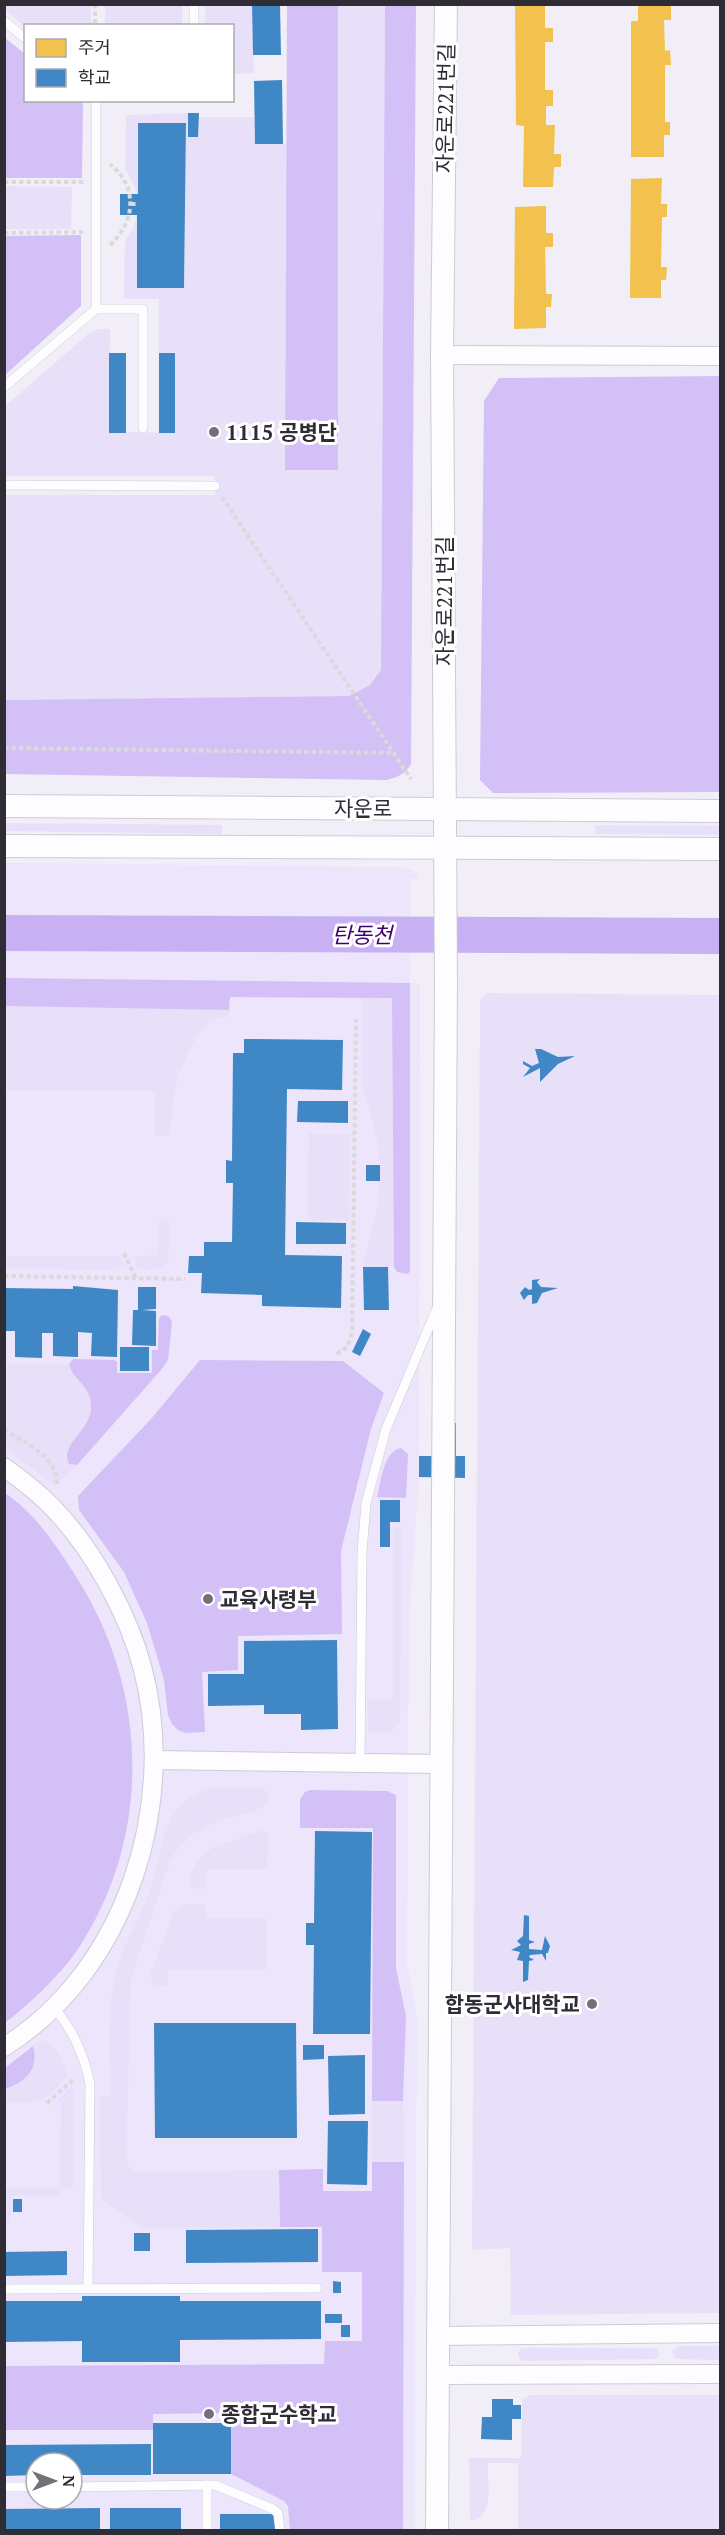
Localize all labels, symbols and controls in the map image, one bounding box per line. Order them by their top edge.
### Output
legend [24,24,234,102]
text: 주거 [78,35,111,59]
street label: 자운로221번길 [430,43,460,173]
text: 학교 [78,65,111,89]
place label: 1115 공병단 [226,418,337,446]
marker: 1115 공병단 [207,425,221,439]
street label: 자운로221번길 [430,536,458,666]
street label: 자운로 [334,794,392,822]
water label: 탄동천 [332,920,395,949]
place label: 교육사령부 [220,1585,317,1613]
marker: 교육사령부 [201,1592,215,1606]
place label: 합동군사대학교 [445,1990,580,2018]
marker: 합동군사대학교 [585,1997,599,2011]
place label: 종합군수학교 [221,2400,337,2428]
marker: 종합군수학교 [202,2407,216,2421]
north arrow [24,2451,84,2511]
text: N [58,2475,80,2487]

